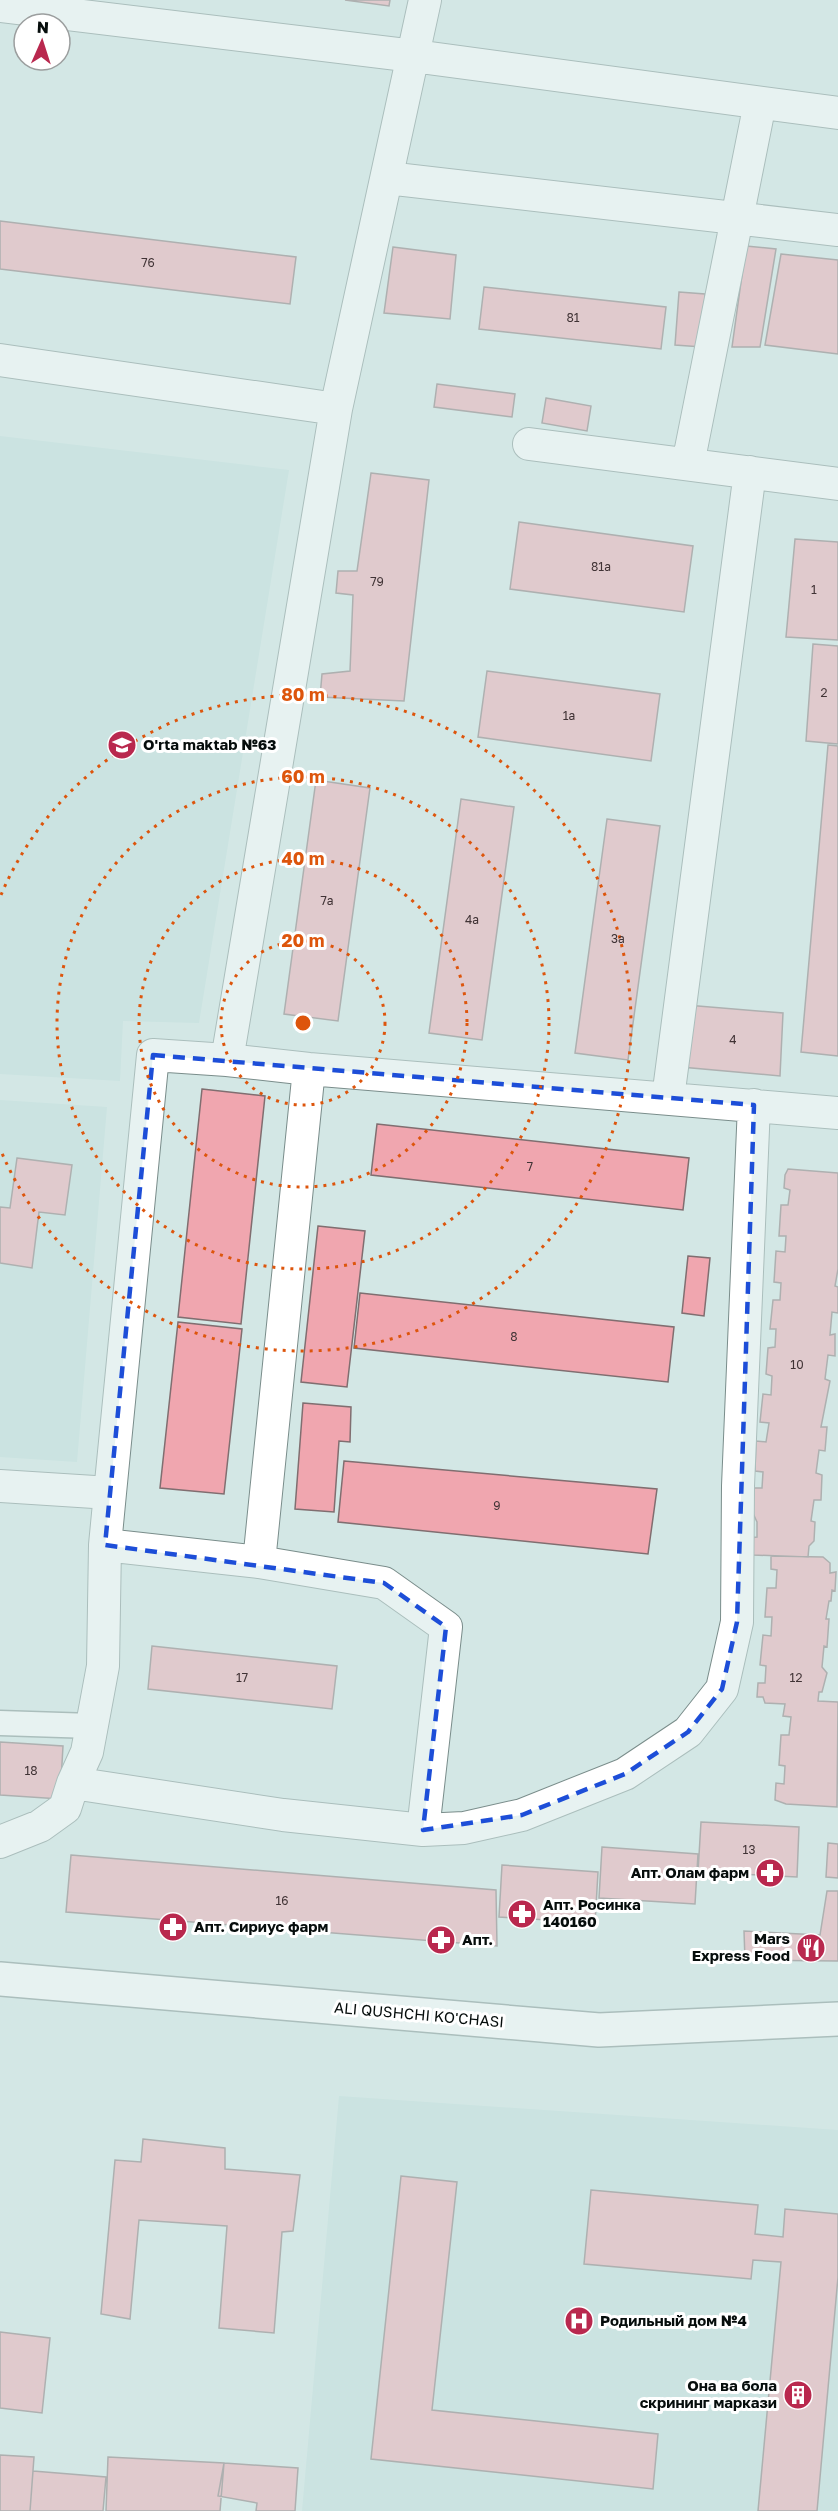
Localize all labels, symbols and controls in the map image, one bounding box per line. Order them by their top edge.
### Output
north arrow [12,12,72,72]
text: N [36,17,49,37]
house number: 76 [141,255,155,270]
house number: 81 [566,310,580,325]
house number: 81a [591,559,611,574]
house number: 79 [370,574,384,589]
house number: 1 [811,582,817,597]
text: 80 m [281,683,325,705]
house number: 2 [821,685,828,700]
house number: 1a [563,708,575,723]
school or university icon: O'rta maktab №63 [106,729,138,761]
place label: O'rta maktab №63 [143,735,277,753]
text: 60 m [281,765,325,787]
text: 40 m [281,847,325,869]
house number: 7a [320,893,334,908]
house number: 4a [465,912,479,927]
text: 20 m [282,929,324,951]
house number: 3a [611,931,625,946]
centre of rings [293,1013,313,1033]
house number: 4 [729,1032,737,1047]
house number: 7 [527,1159,533,1174]
house number: 8 [510,1329,518,1344]
house number: 10 [790,1357,804,1372]
house number: 9 [493,1498,501,1513]
house number: 17 [236,1670,248,1685]
house number: 12 [790,1670,802,1685]
house number: 18 [24,1763,38,1778]
house number: 13 [743,1842,755,1857]
pharmacy icon: Апт. Олам фарм [754,1857,786,1889]
place label: Апт. Олам фарм [631,1863,749,1881]
house number: 16 [275,1893,289,1908]
place label: Апт. Росинка 140160 [543,1895,641,1930]
pharmacy icon: Апт. Росинка 140160 [506,1898,538,1930]
pharmacy icon: Апт. Сириус фарм [157,1911,189,1943]
place label: Апт. Сириус фарм [194,1917,328,1935]
pharmacy icon: Апт. [425,1924,457,1956]
place label: Mars Express Food [692,1929,790,1964]
place label: Апт. [462,1930,493,1948]
restaurant icon: Mars Express Food [795,1932,827,1964]
street label: ALI QUSHCHI KO'CHASI [333,1998,505,2030]
hospital icon: Родильный дом №4 [563,2305,595,2337]
place label: Родильный дом №4 [600,2311,747,2329]
place label: Она ва бола скрининг маркази [640,2376,777,2411]
building icon: Она ва бола скрининг маркази [782,2379,814,2411]

